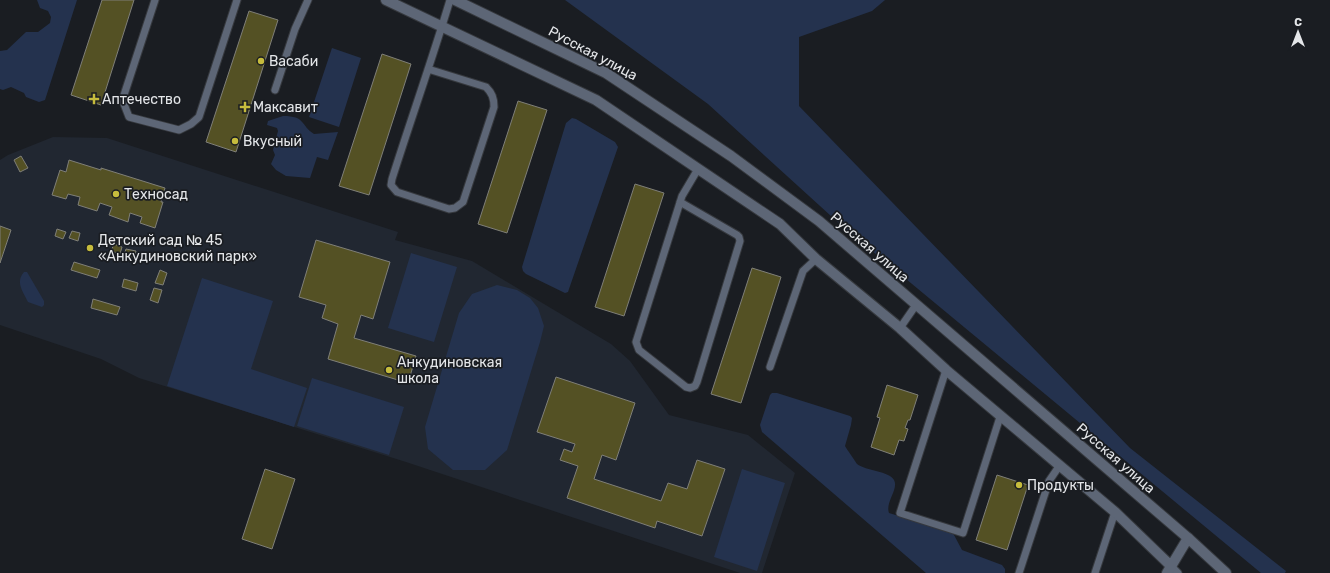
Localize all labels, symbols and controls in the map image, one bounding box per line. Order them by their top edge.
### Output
north arrow [1278,12,1318,52]
text: С [1294,16,1302,29]
street label: Русская улица [545,23,640,84]
place label: Васаби [269,53,318,70]
marker: Васаби [256,56,266,66]
place label: Аптечество [102,91,181,108]
marker: Аптечество [89,94,99,104]
place label: Максавит [253,99,318,116]
marker: Максавит [240,102,250,112]
place label: Вкусный [243,133,302,150]
marker: Вкусный [230,136,240,146]
place label: Техносад [124,186,188,203]
marker: Техносад [111,189,121,199]
street label: Русская улица [827,209,912,286]
place label: Детский сад № 45 «Анкудиновский парк» [98,232,257,265]
marker: Детский сад № 45 «Анкудиновский парк» [85,243,95,253]
place label: Анкудиновская школа [397,354,502,387]
marker: Анкудиновская школа [384,365,394,375]
street label: Русская улица [1073,420,1158,497]
place label: Продукты [1027,477,1094,494]
marker: Продукты [1014,480,1024,490]

